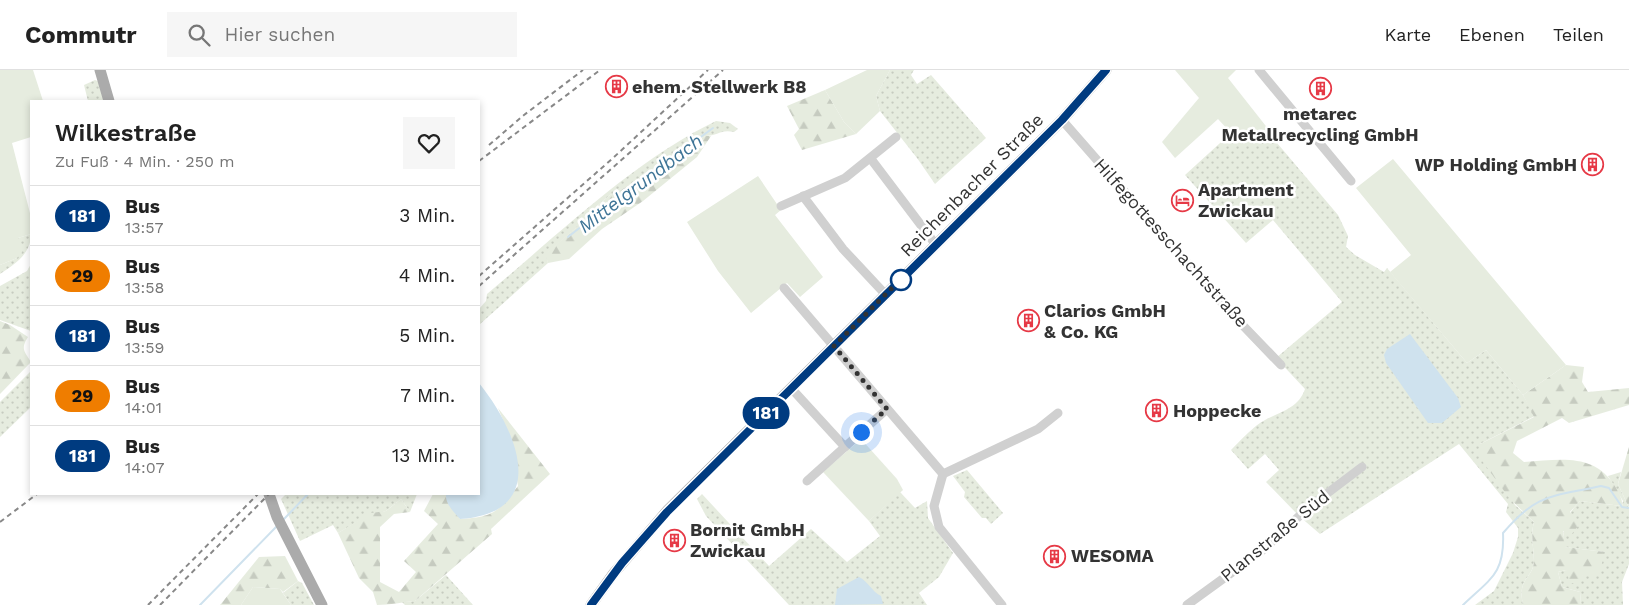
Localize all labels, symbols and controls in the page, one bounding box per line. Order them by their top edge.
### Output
search box [167,12,517,57]
text: Commutr [25,21,137,49]
icon: search [185,21,213,49]
text: Hier suchen [225,23,335,46]
text: Karte [1385,24,1431,45]
text: Ebenen [1459,24,1525,45]
text: Teilen [1553,24,1604,45]
building icon: ehem. Stellwerk B8 [604,75,628,99]
place label: ehem. Stellwerk B8 [632,76,807,97]
building icon: metarec Metallrecycling GmbH [1308,77,1332,101]
place label: metarec Metallrecycling GmbH [1221,103,1419,145]
street label: Reichenbacher Straße [896,109,1048,261]
button: heart [403,117,455,169]
text: Wilkestraße [55,119,197,147]
water label: Mittelgrundbach [574,129,707,238]
text: Zu Fuß · 4 Min. · 250 m [55,152,235,171]
building icon: WP Holding GmbH [1581,153,1605,177]
street label: Hilfegottesschachtstraße [1090,154,1253,331]
place label: WP Holding GmbH [1415,154,1577,175]
place label: Apartment Zwickau [1198,179,1294,221]
hotel icon: Apartment Zwickau [1170,188,1194,212]
text: Bus [125,195,160,218]
text: 3 Min. [399,204,455,227]
text: 181 [69,205,96,226]
text: 13:57 [125,218,164,237]
text: Bus [125,255,160,278]
text: 4 Min. [399,264,455,287]
text: 29 [72,265,93,286]
unlabelled marker [890,269,912,291]
text: 13:58 [125,278,164,297]
place label: Clarios GmbH & Co. KG [1044,300,1166,342]
building icon: Clarios GmbH & Co. KG [1016,309,1040,333]
text: Bus [125,315,160,338]
text: 5 Min. [399,324,455,347]
text: 181 [69,325,96,346]
text: 13:59 [125,338,165,357]
text: Bus [125,375,160,398]
text: 7 Min. [400,384,455,407]
text: 29 [72,385,93,406]
line badge: 181 [737,397,795,429]
text: 14:01 [125,398,162,417]
building icon: Hoppecke [1145,399,1169,423]
place label: Hoppecke [1173,400,1261,421]
text: 181 [753,402,779,423]
your location [849,420,874,445]
text: Bus [125,435,160,458]
text: 13 Min. [392,444,455,467]
text: 181 [69,445,96,466]
text: 14:07 [125,458,164,477]
street label: Planstraße Süd [1216,485,1333,586]
place label: Bornit GmbH Zwickau [690,519,805,561]
building icon: Bornit GmbH Zwickau [662,528,686,552]
building icon: WESOMA [1043,544,1067,568]
place label: WESOMA [1071,545,1155,566]

